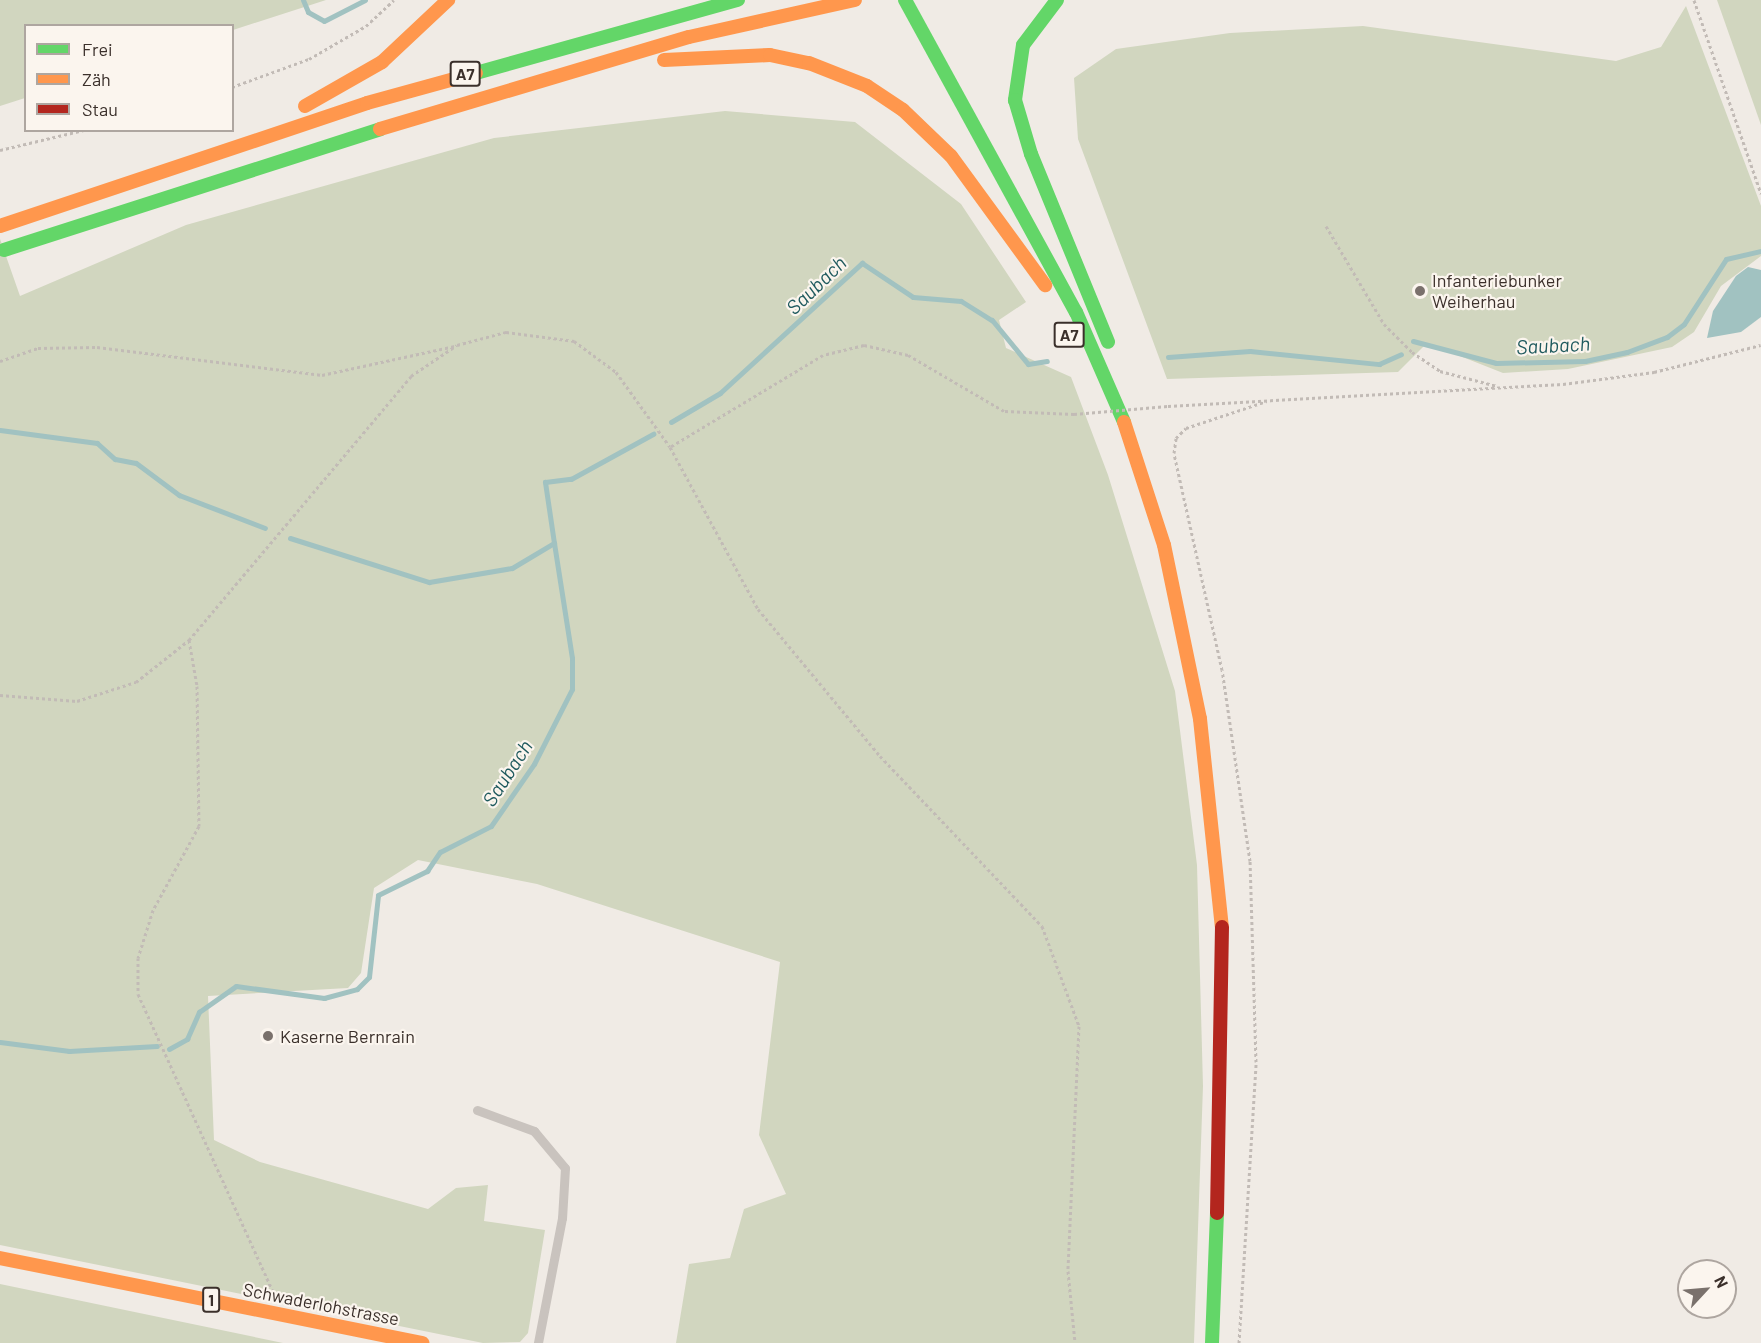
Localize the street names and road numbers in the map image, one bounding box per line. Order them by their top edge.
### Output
road number: A7 [448,61,482,87]
road number: A7 [1052,322,1086,348]
street label: Schwaderlohstrasse [241,1278,401,1330]
road number: 1 [202,1287,220,1313]

